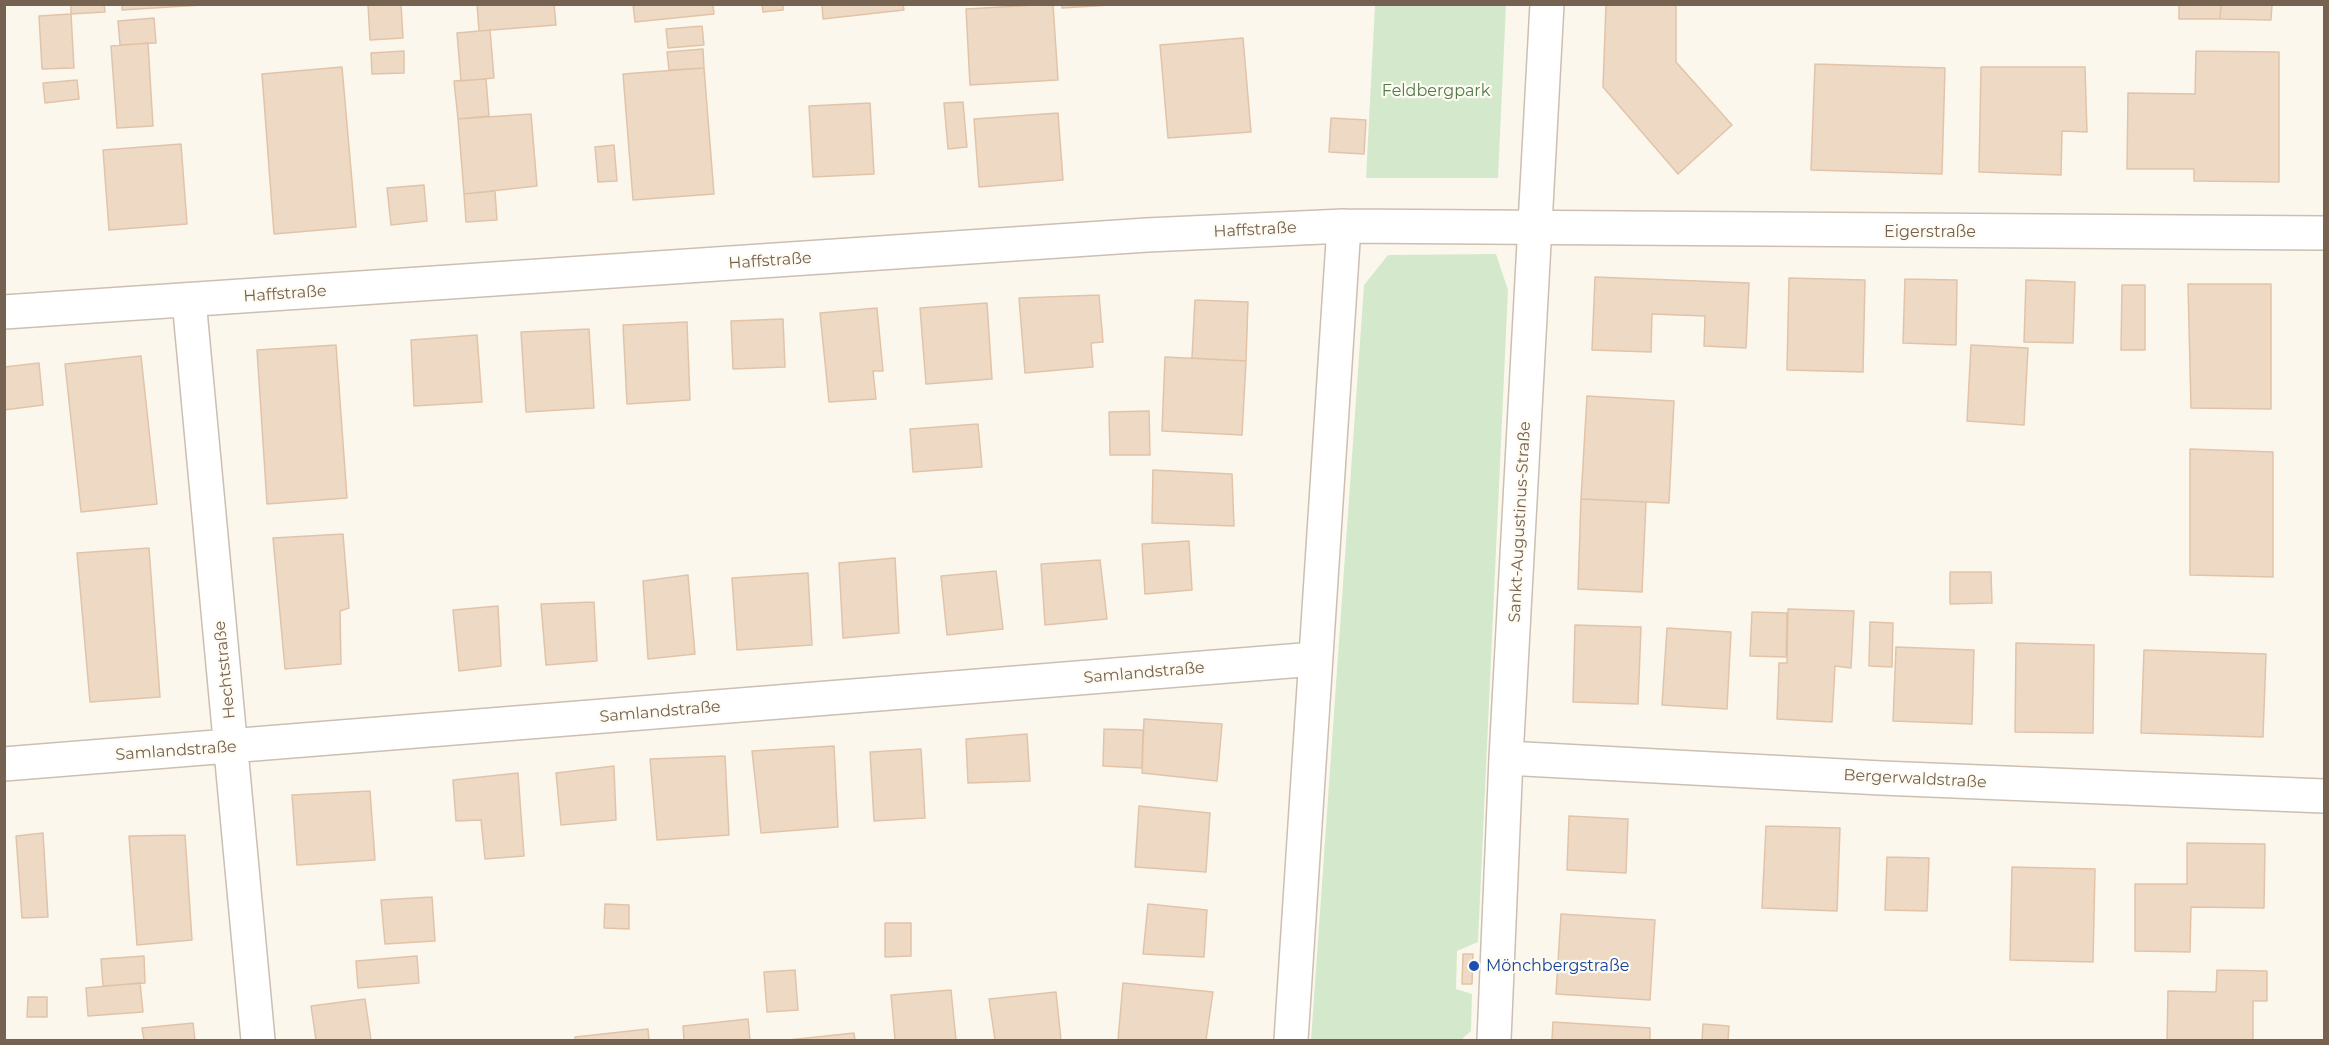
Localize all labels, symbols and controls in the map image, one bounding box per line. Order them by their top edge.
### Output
park label: Feldbergpark [1382,81,1490,101]
street label: Haffstraße [1213,218,1297,242]
street label: Eigerstraße [1884,222,1976,242]
street label: Haffstraße [728,249,812,273]
street label: Haffstraße [243,282,327,306]
street label: Sankt-Augustinus-Straße [1505,421,1535,623]
street label: Hechtstraße [210,620,240,720]
street label: Samlandstraße [1083,658,1205,688]
street label: Samlandstraße [599,697,721,727]
street label: Samlandstraße [115,737,237,765]
street label: Bergerwaldstraße [1843,766,1987,792]
place label: Mönchbergstraße [1486,956,1629,976]
marker: Mönchbergstraße [1467,959,1481,973]

